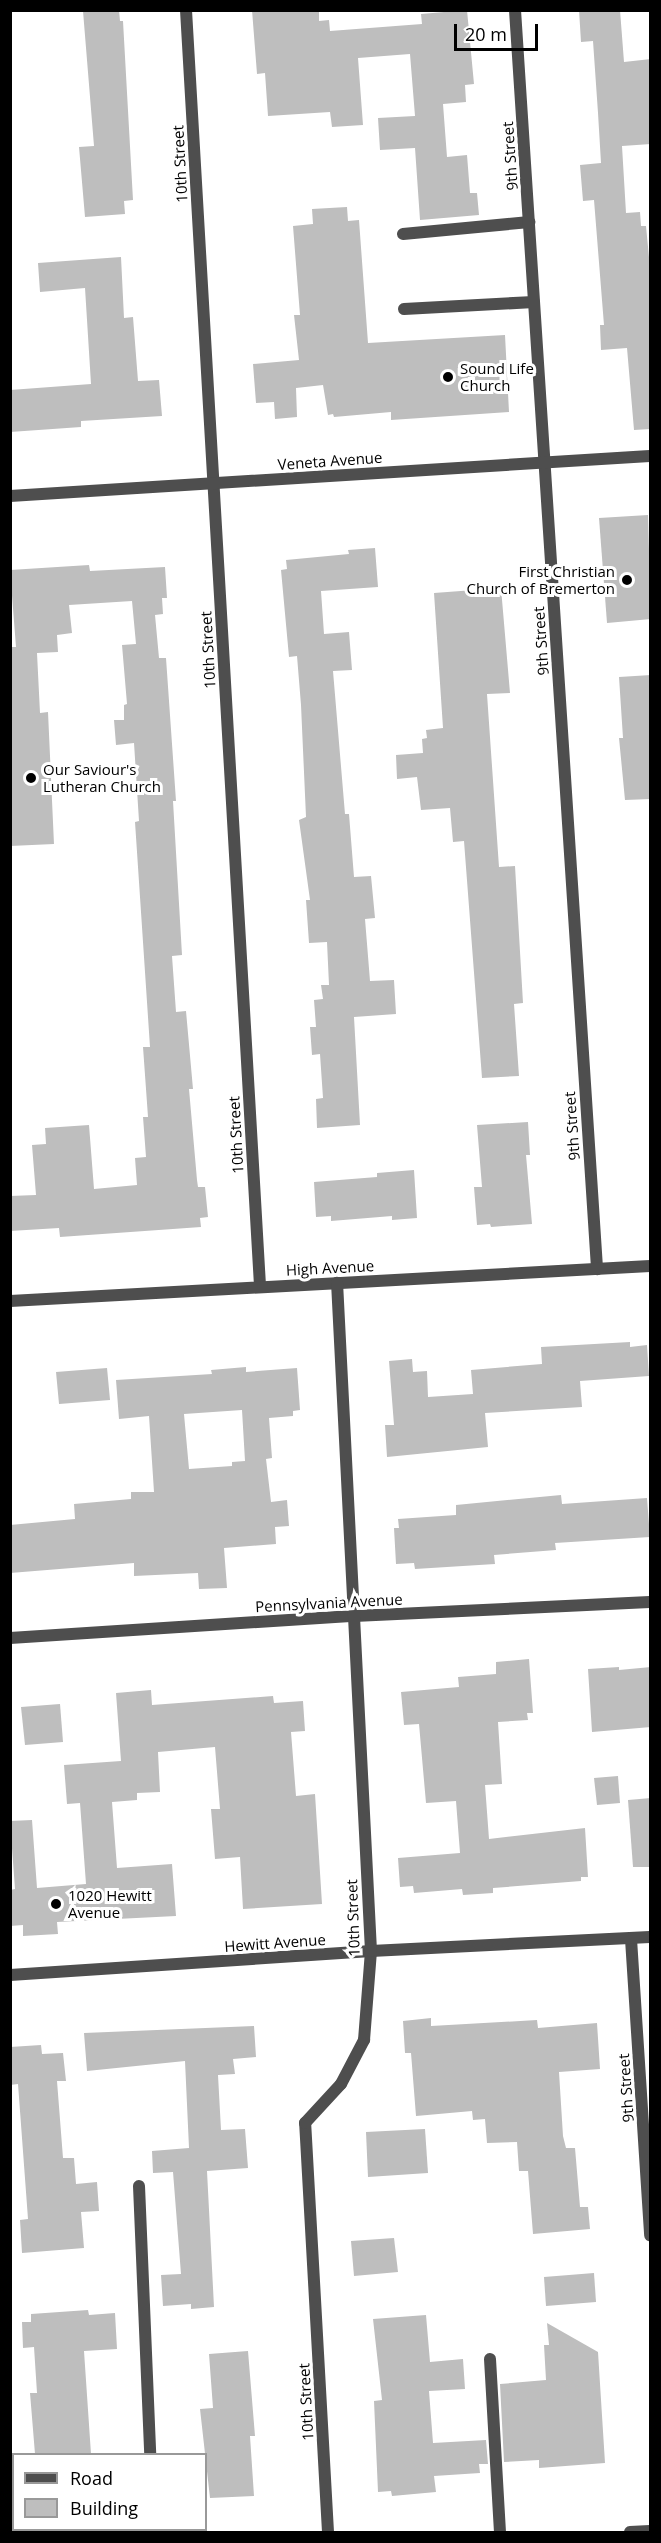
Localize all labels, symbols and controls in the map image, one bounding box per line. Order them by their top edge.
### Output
scale bar [457,12,541,50]
text: 20 m [465,22,507,46]
street label: 9th Street [499,121,521,191]
street label: 10th Street [169,125,191,203]
place label: Sound Life Church [460,359,534,394]
marker: Sound Life Church [441,370,455,384]
street label: Veneta Avenue [277,448,383,474]
place label: First Christian Church of Bremerton [467,562,615,597]
marker: First Christian Church of Bremerton [620,573,634,587]
street label: 9th Street [530,606,552,676]
street label: 10th Street [197,611,219,689]
place label: Our Saviour's Lutheran Church [43,760,161,795]
marker: Our Saviour's Lutheran Church [24,771,38,785]
street label: 9th Street [561,1091,583,1161]
street label: 10th Street [225,1096,247,1174]
street label: High Avenue [285,1257,375,1279]
street label: Pennsylvania Avenue [255,1590,403,1616]
street label: 10th Street [343,1879,363,1957]
place label: 1020 Hewitt Avenue [68,1886,152,1921]
marker: 1020 Hewitt Avenue [49,1897,63,1911]
street label: Hewitt Avenue [224,1930,326,1956]
street label: 9th Street [615,2053,637,2123]
street label: 10th Street [295,2363,317,2441]
legend [12,2453,207,2531]
text: Road [70,2466,113,2490]
text: Building [70,2496,138,2520]

